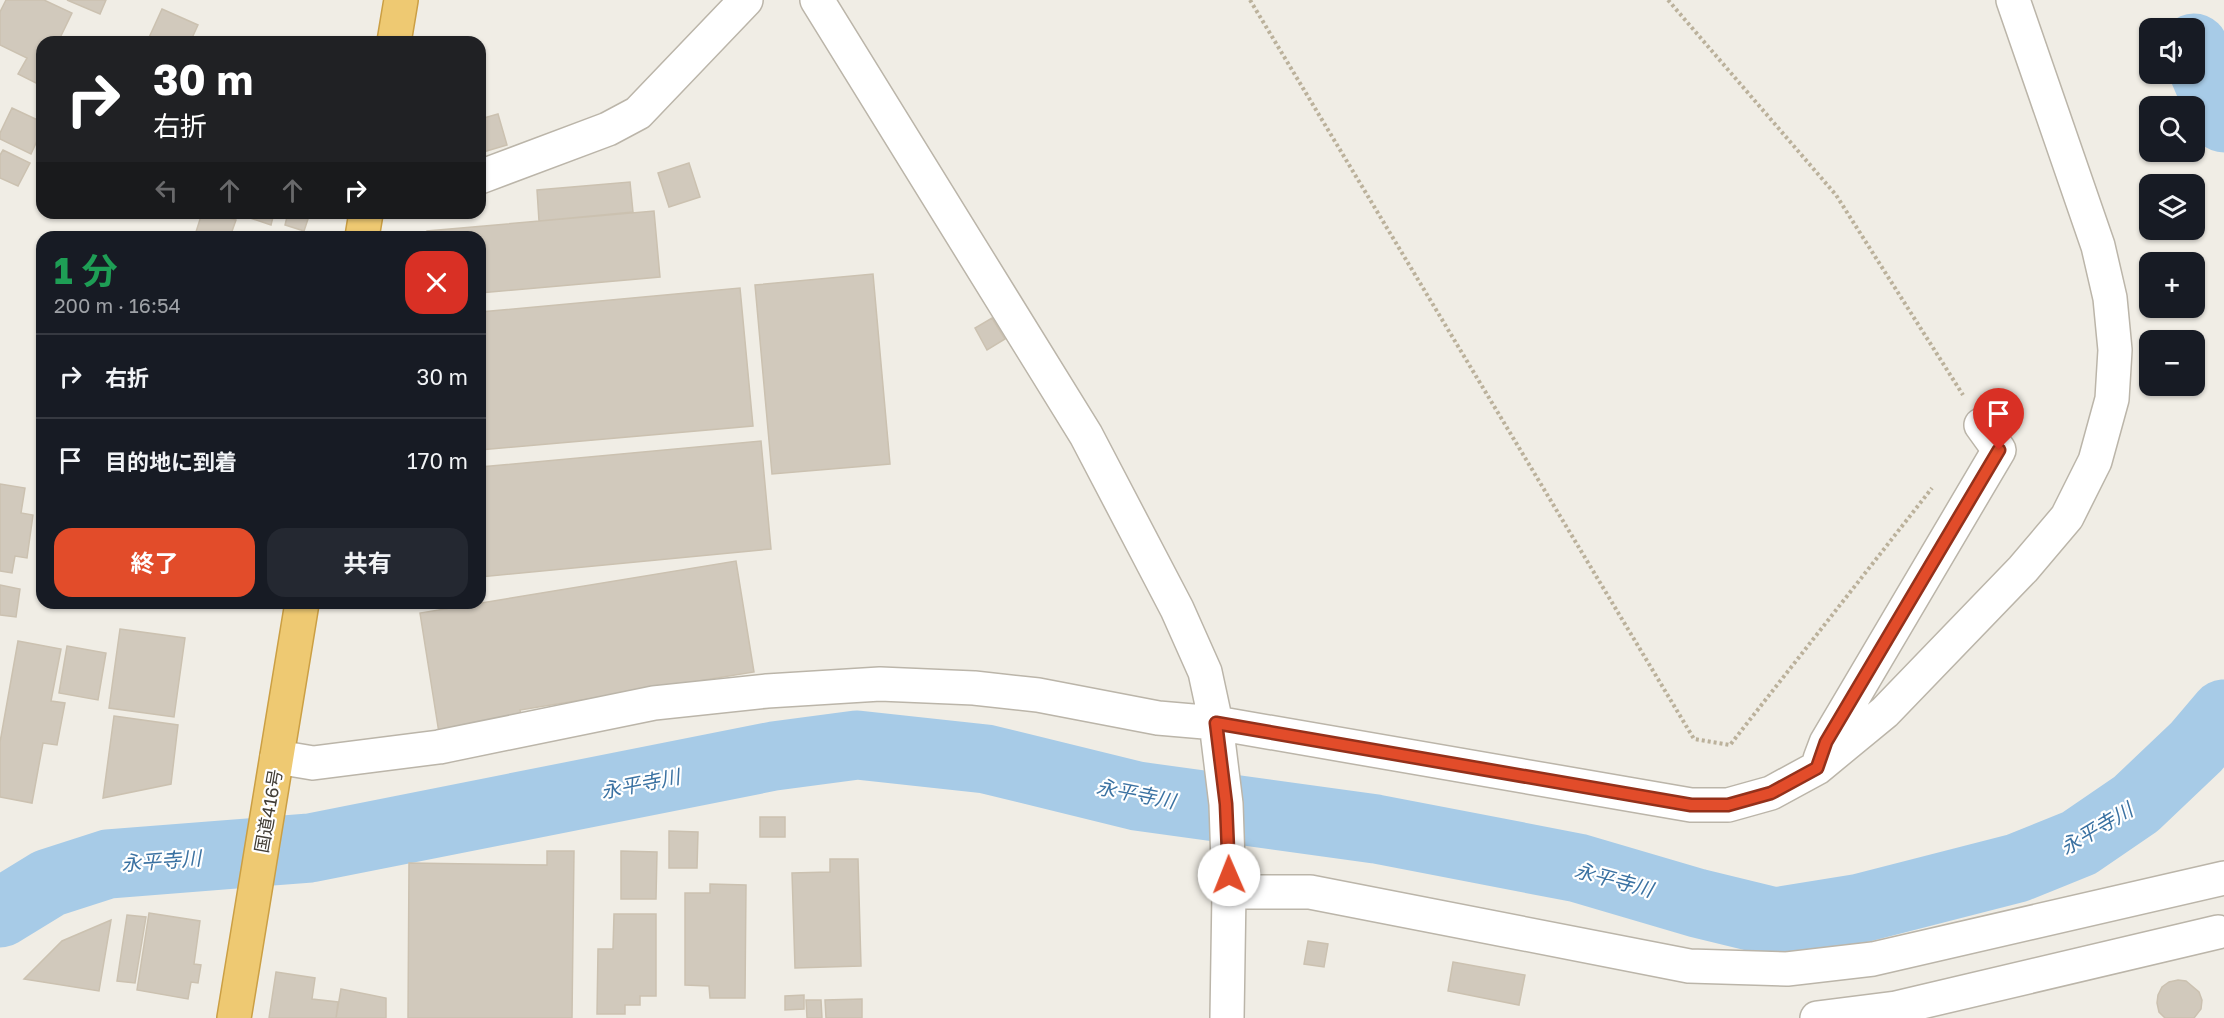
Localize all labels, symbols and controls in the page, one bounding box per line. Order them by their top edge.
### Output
map controls [2139,18,2205,396]
button: sound [2139,18,2205,84]
text: 30 m [153,54,253,104]
icon: right [54,60,132,138]
button: search [2139,96,2205,162]
text: 右折 [153,110,207,142]
icon: left [150,174,183,207]
icon: ahead [213,174,246,207]
icon: ahead [276,174,309,207]
icon: right [339,174,372,207]
button: layers [2139,174,2205,240]
text: 1 分 [54,249,118,292]
button: close [405,251,468,314]
button: + [2139,252,2205,318]
text: 200 m · 16:54 [54,293,181,317]
button: − [2139,330,2205,396]
icon: right [54,360,87,393]
text: 30 m [417,363,468,390]
text: 右折 [105,364,149,391]
pin [1973,388,2024,450]
icon: arrive [1982,397,2015,430]
icon: arrive [54,444,87,477]
text: 170 m [407,447,468,474]
text: 目的地に到着 [105,448,237,475]
button: 終了 [54,528,255,597]
button: 共有 [267,528,468,597]
water label: 永平寺川 [598,763,684,802]
street label: 国道416号 [250,767,286,855]
water label: 永平寺川 [1094,774,1180,813]
water label: 永平寺川 [2056,796,2138,859]
position arrow [1197,843,1261,907]
water label: 永平寺川 [120,845,204,875]
water label: 永平寺川 [1572,857,1658,901]

